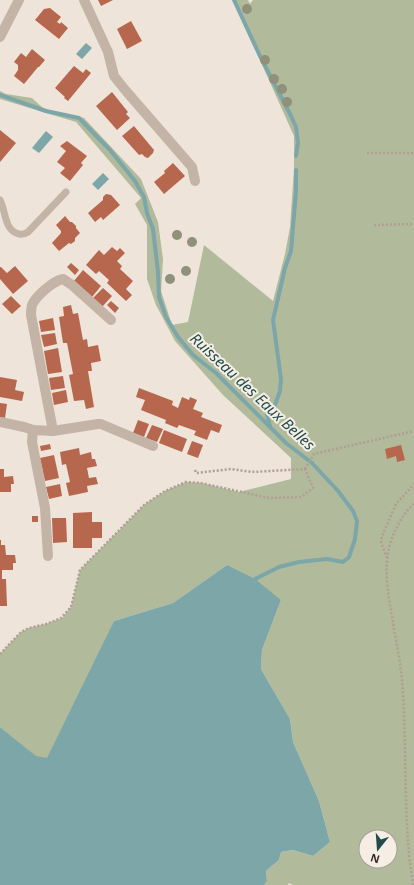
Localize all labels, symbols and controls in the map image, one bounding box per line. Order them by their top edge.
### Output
water label: Ruisseau des Eaux Belles [186,328,320,454]
north arrow [358,829,398,869]
text: N [368,851,381,868]

